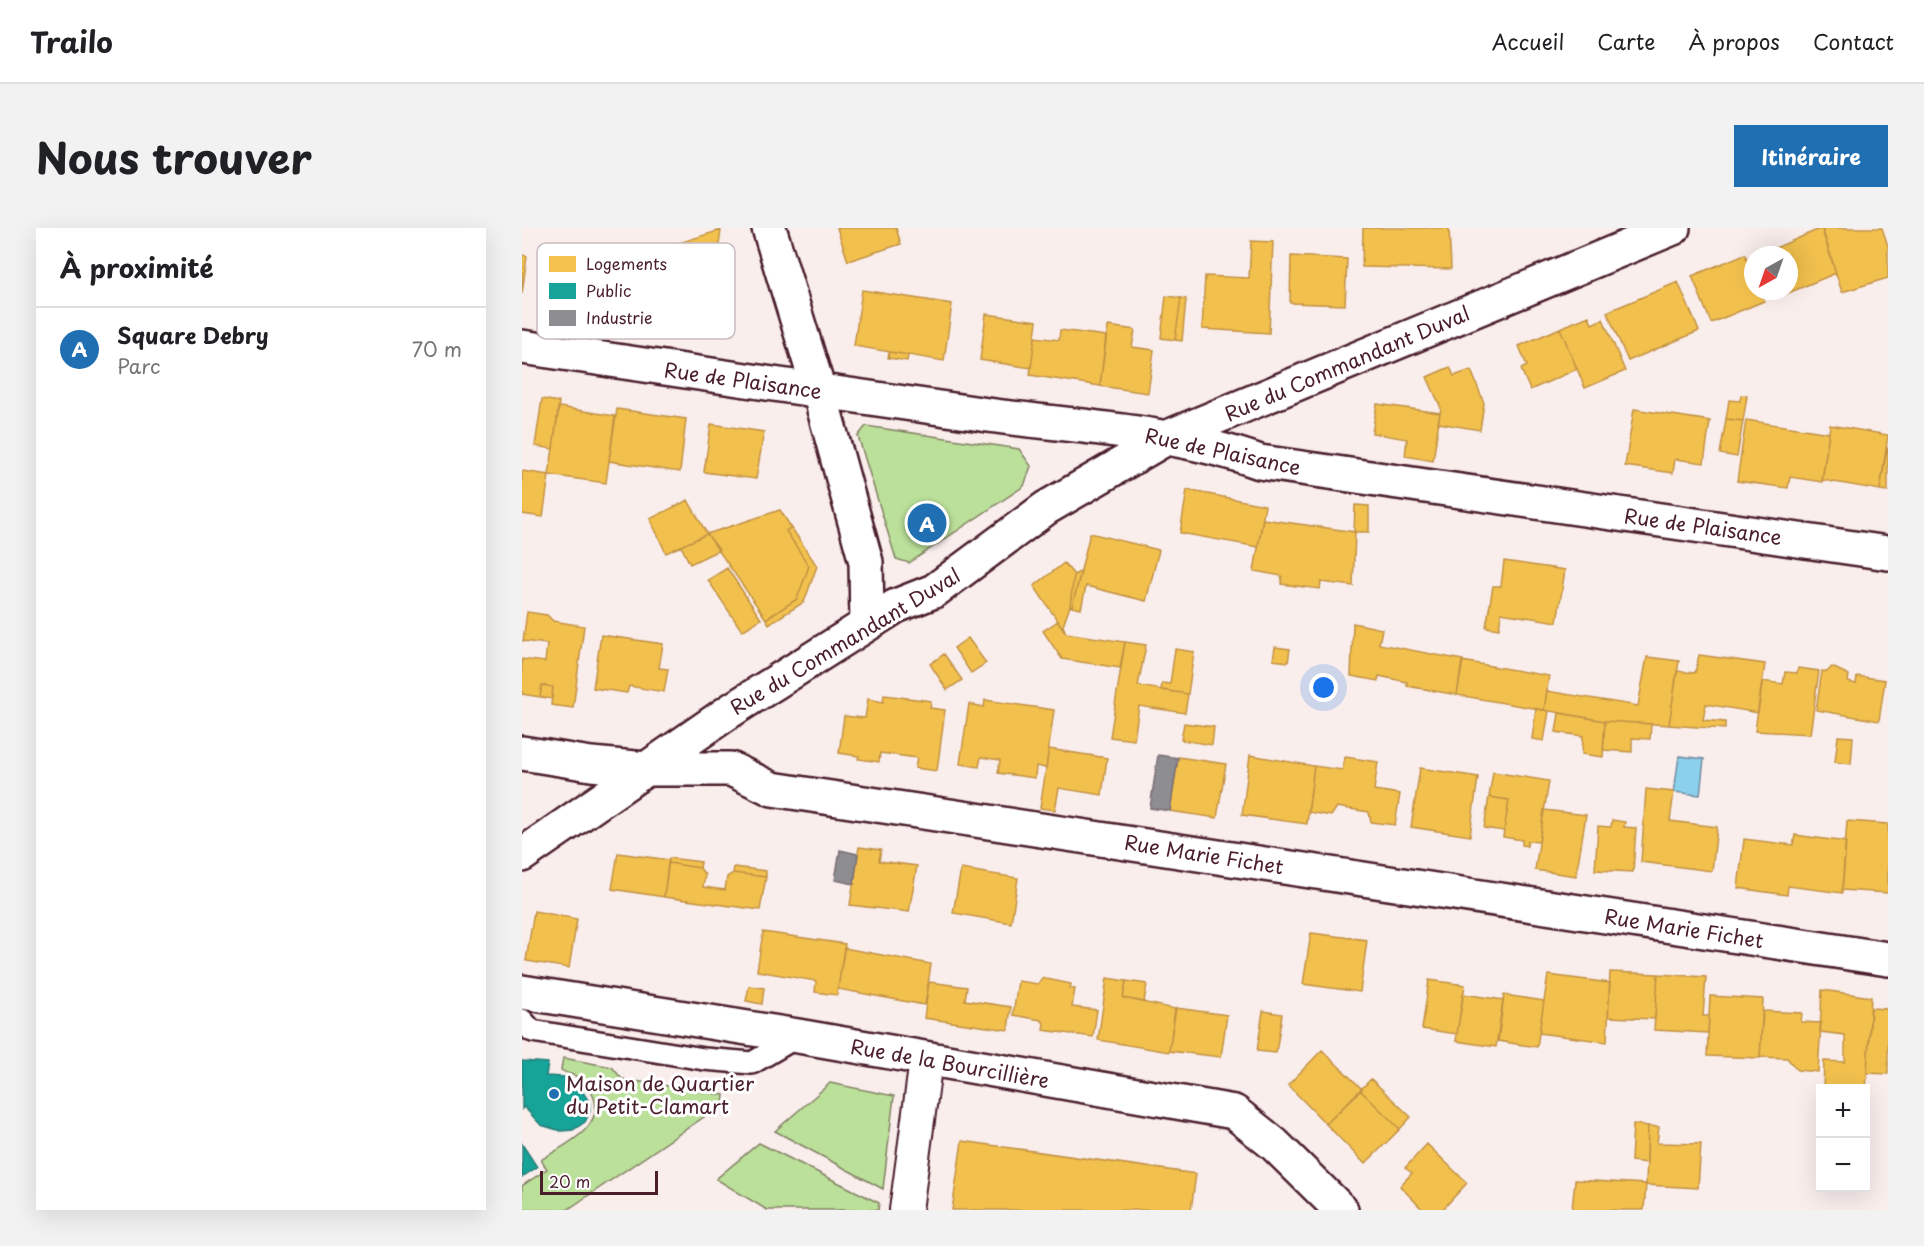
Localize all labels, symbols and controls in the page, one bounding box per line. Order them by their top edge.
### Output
text: Trailo [30,20,113,63]
text: Accueil [1492,25,1564,57]
text: Carte [1597,25,1655,57]
text: À propos [1688,25,1780,57]
text: Contact [1813,25,1894,57]
text: Nous trouver [36,125,312,188]
button: Itinéraire [1734,125,1888,187]
legend [537,243,735,339]
north arrow [1744,246,1798,300]
text: À proximité [60,248,214,287]
text: Logements [586,251,667,275]
text: Public [586,278,631,302]
street label: Rue du Commandant Duval [1220,298,1474,428]
text: Industrie [586,305,653,329]
text: Square Debry [117,318,269,351]
text: A [72,334,87,364]
text: 70 m [412,334,462,364]
text: Parc [117,351,160,381]
street label: Rue de Plaisance [662,354,824,406]
street label: Rue de Plaisance [1142,420,1304,482]
pin: A [908,500,946,546]
street label: Rue de Plaisance [1622,500,1784,552]
street label: Rue du Commandant Duval [724,560,966,722]
your location [1309,673,1338,702]
street label: Rue Marie Fichet [1122,827,1286,881]
street label: Rue Marie Fichet [1602,901,1766,955]
street label: Rue de la Bourcillière [848,1031,1052,1095]
place label: Maison de Quartier du Petit-Clamart [566,1068,755,1121]
map controls [1816,1084,1870,1192]
button: + [1816,1084,1870,1138]
marker: Maison de Quartier du Petit-Clamart [547,1087,561,1101]
button: − [1816,1138,1870,1192]
scale bar [540,1168,658,1196]
text: 20 m [549,1169,590,1193]

